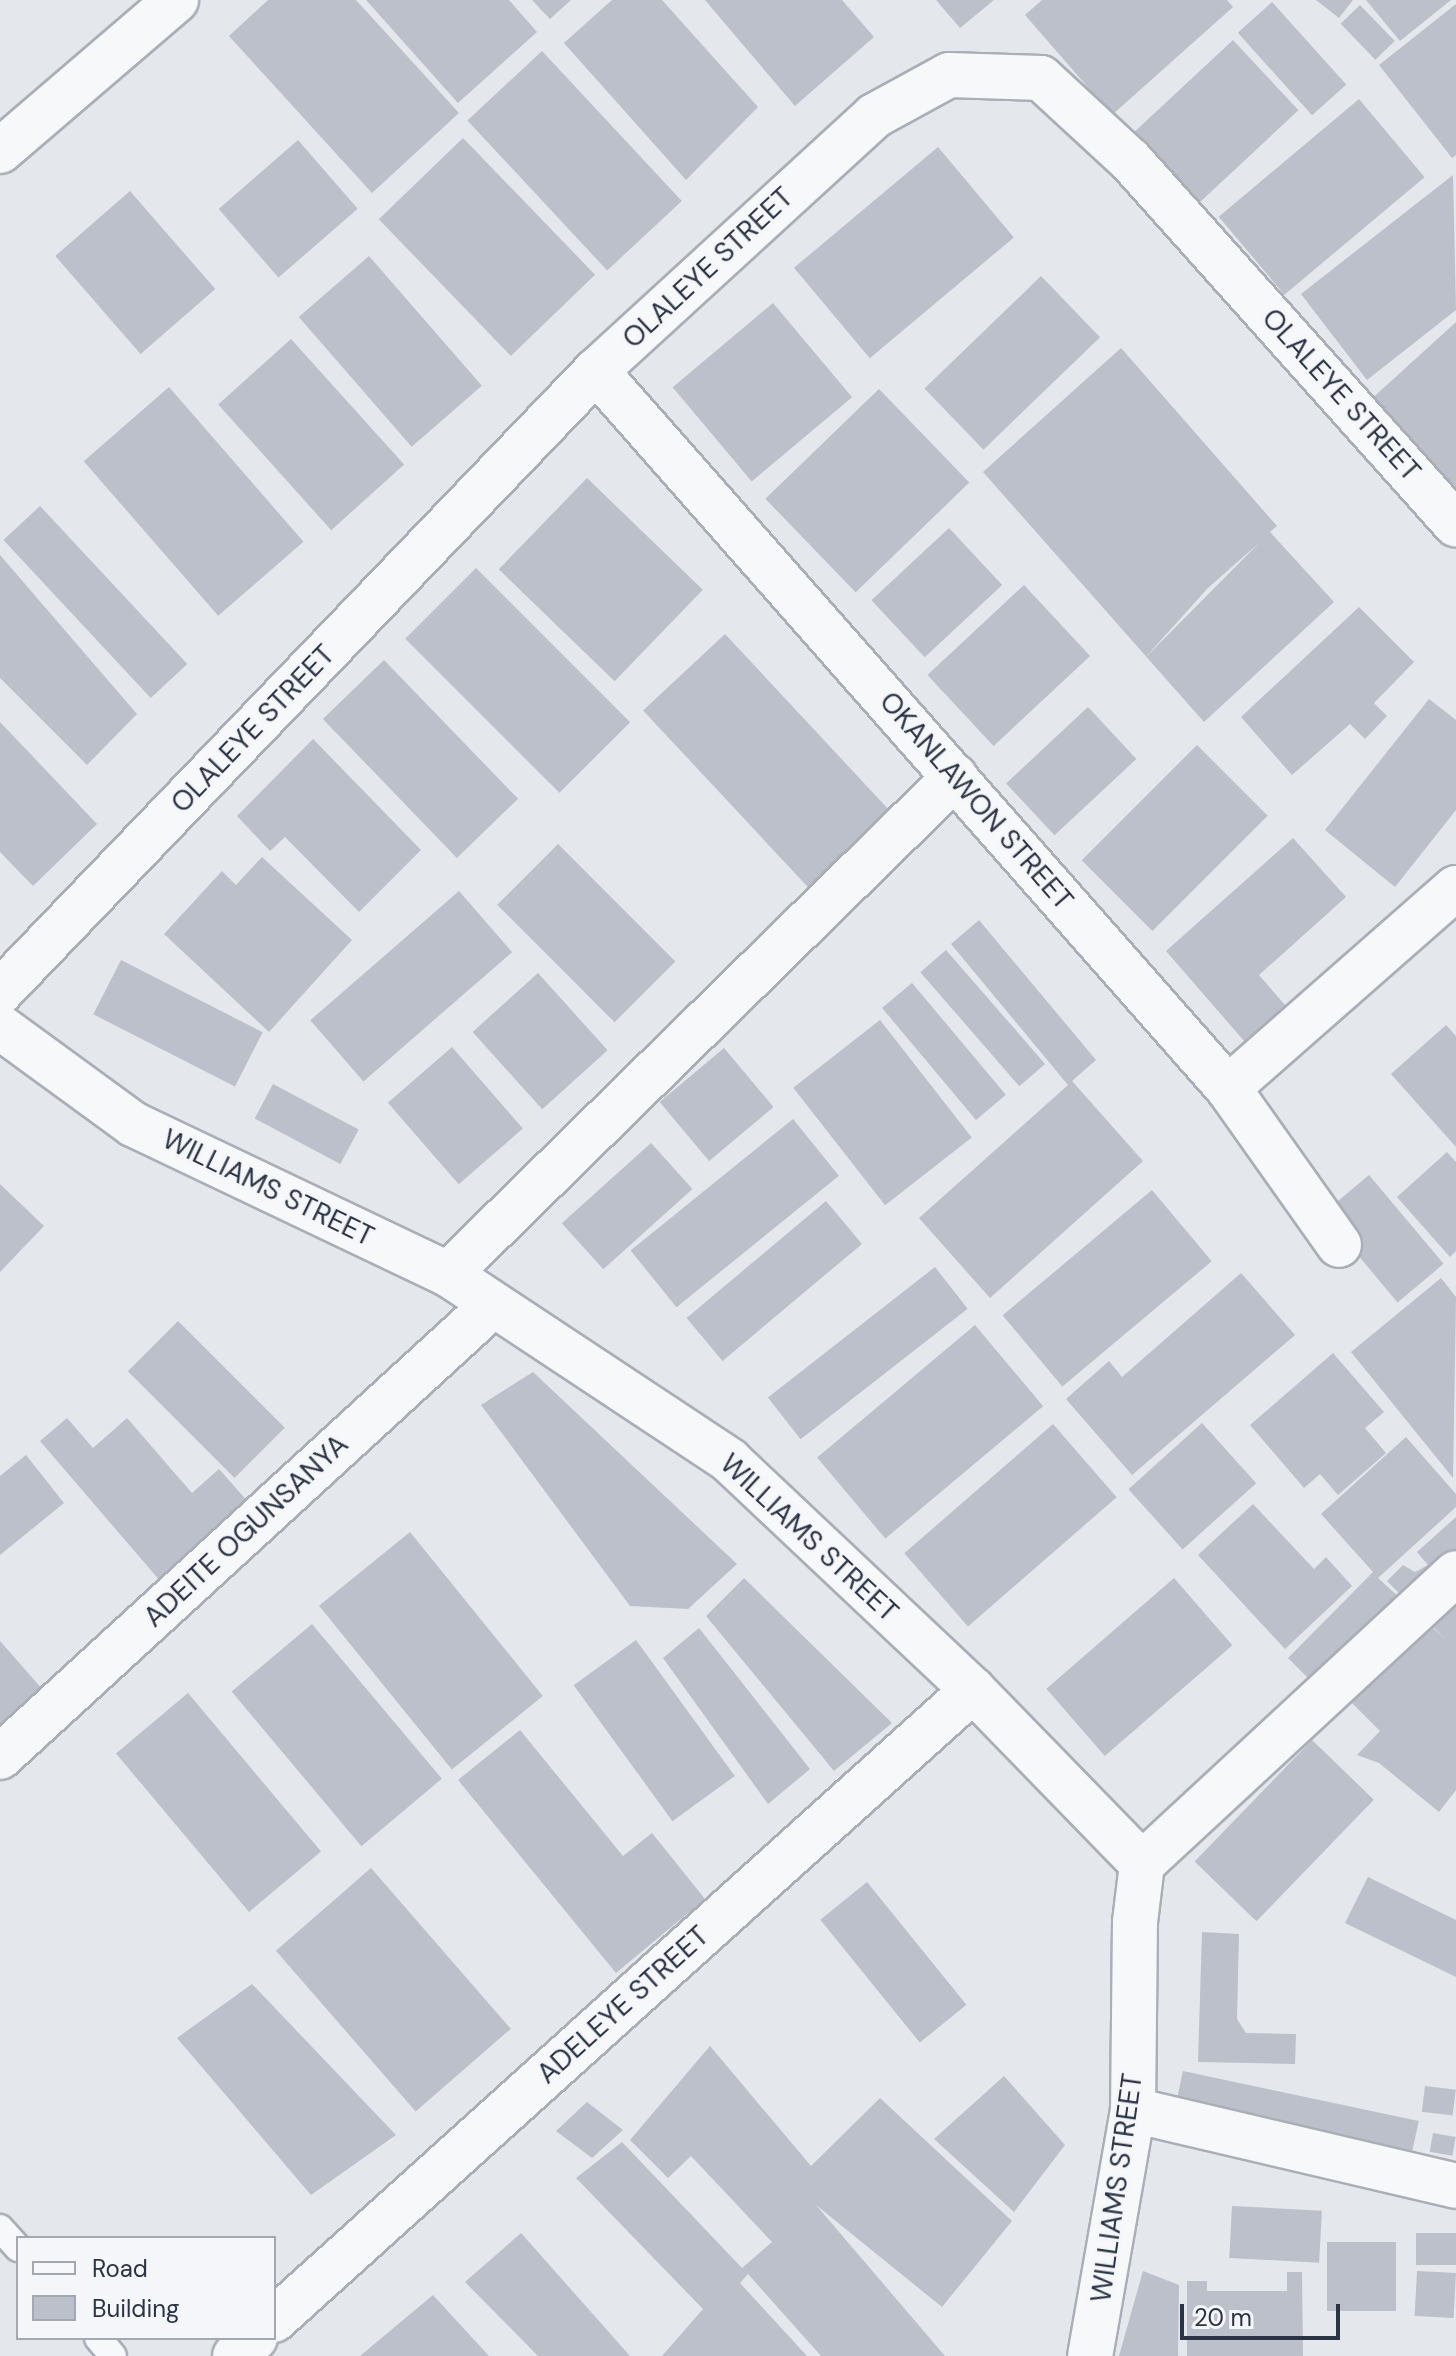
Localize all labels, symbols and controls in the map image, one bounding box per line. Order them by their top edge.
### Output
street label: OLALEYE STREET [616,181,800,355]
street label: OLALEYE STREET [1255,302,1427,488]
street label: OLALEYE STREET [164,638,342,820]
street label: OKANLAWON STREET [872,685,1080,917]
street label: WILLIAMS STREET [157,1122,379,1254]
street label: ADEITE OGUNSANYA [137,1428,355,1634]
street label: WILLIAMS STREET [713,1447,905,1629]
street label: ADELEYE STREET [530,1919,716,2091]
street label: WILLIAMS STREET [1084,2071,1150,2305]
legend [16,2236,276,2340]
text: Road [92,2253,148,2284]
scale bar [1184,2288,1344,2338]
text: Building [92,2293,179,2324]
text: 20 m [1194,2302,1252,2333]

